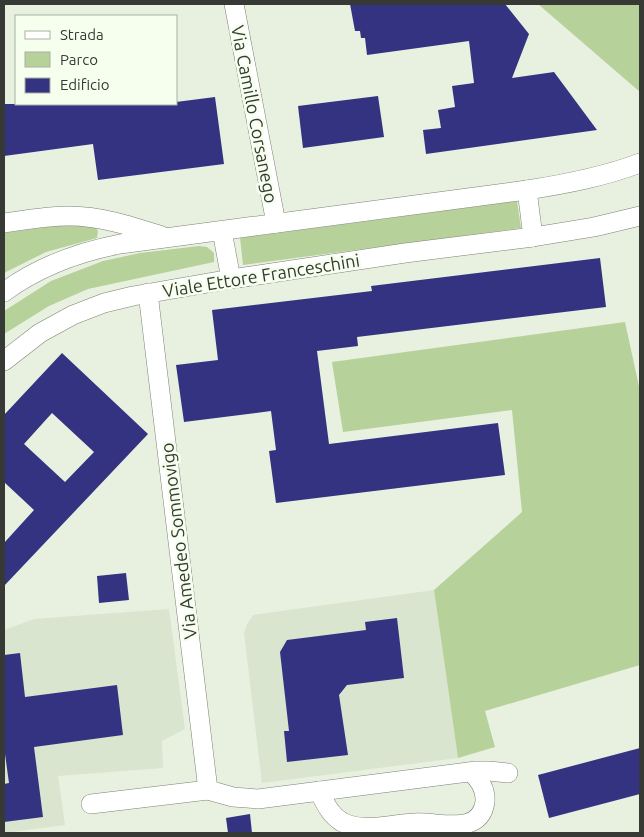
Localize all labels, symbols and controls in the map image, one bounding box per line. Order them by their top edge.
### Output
legend [15,15,178,105]
street label: Via Camillo Corsanego [228,23,282,205]
text: Strada [60,26,104,43]
text: Parco [60,51,98,68]
text: Edificio [60,76,109,93]
street label: Viale Ettore Franceschini [161,250,361,300]
street label: Via Amedeo Sommovigo [156,442,200,640]

